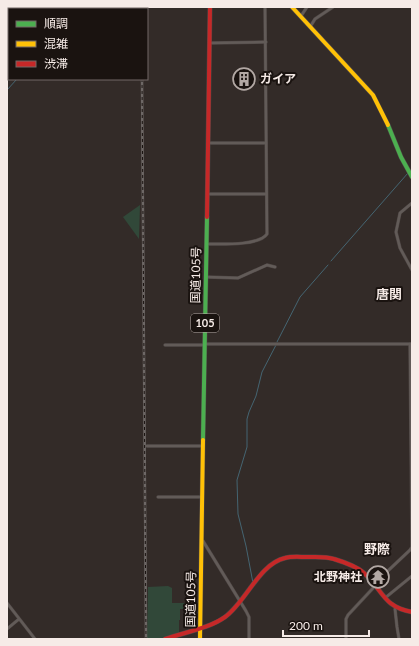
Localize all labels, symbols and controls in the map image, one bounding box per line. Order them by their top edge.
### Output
legend [8,8,148,80]
text: 順調 [44,16,68,31]
text: 混雑 [44,36,68,51]
text: 渋滞 [44,56,68,71]
building icon: ガイア [231,66,257,92]
place label: ガイア [260,71,296,86]
street label: 国道105号 [188,246,203,304]
district label: 唐関 [376,286,402,302]
road number: 105 [191,314,219,332]
district label: 野際 [364,541,390,557]
temple icon: 北野神社 [365,564,391,590]
place label: 北野神社 [314,569,362,584]
street label: 国道105号 [183,570,198,628]
scale bar [283,612,369,638]
text: 200 m [289,618,323,633]

